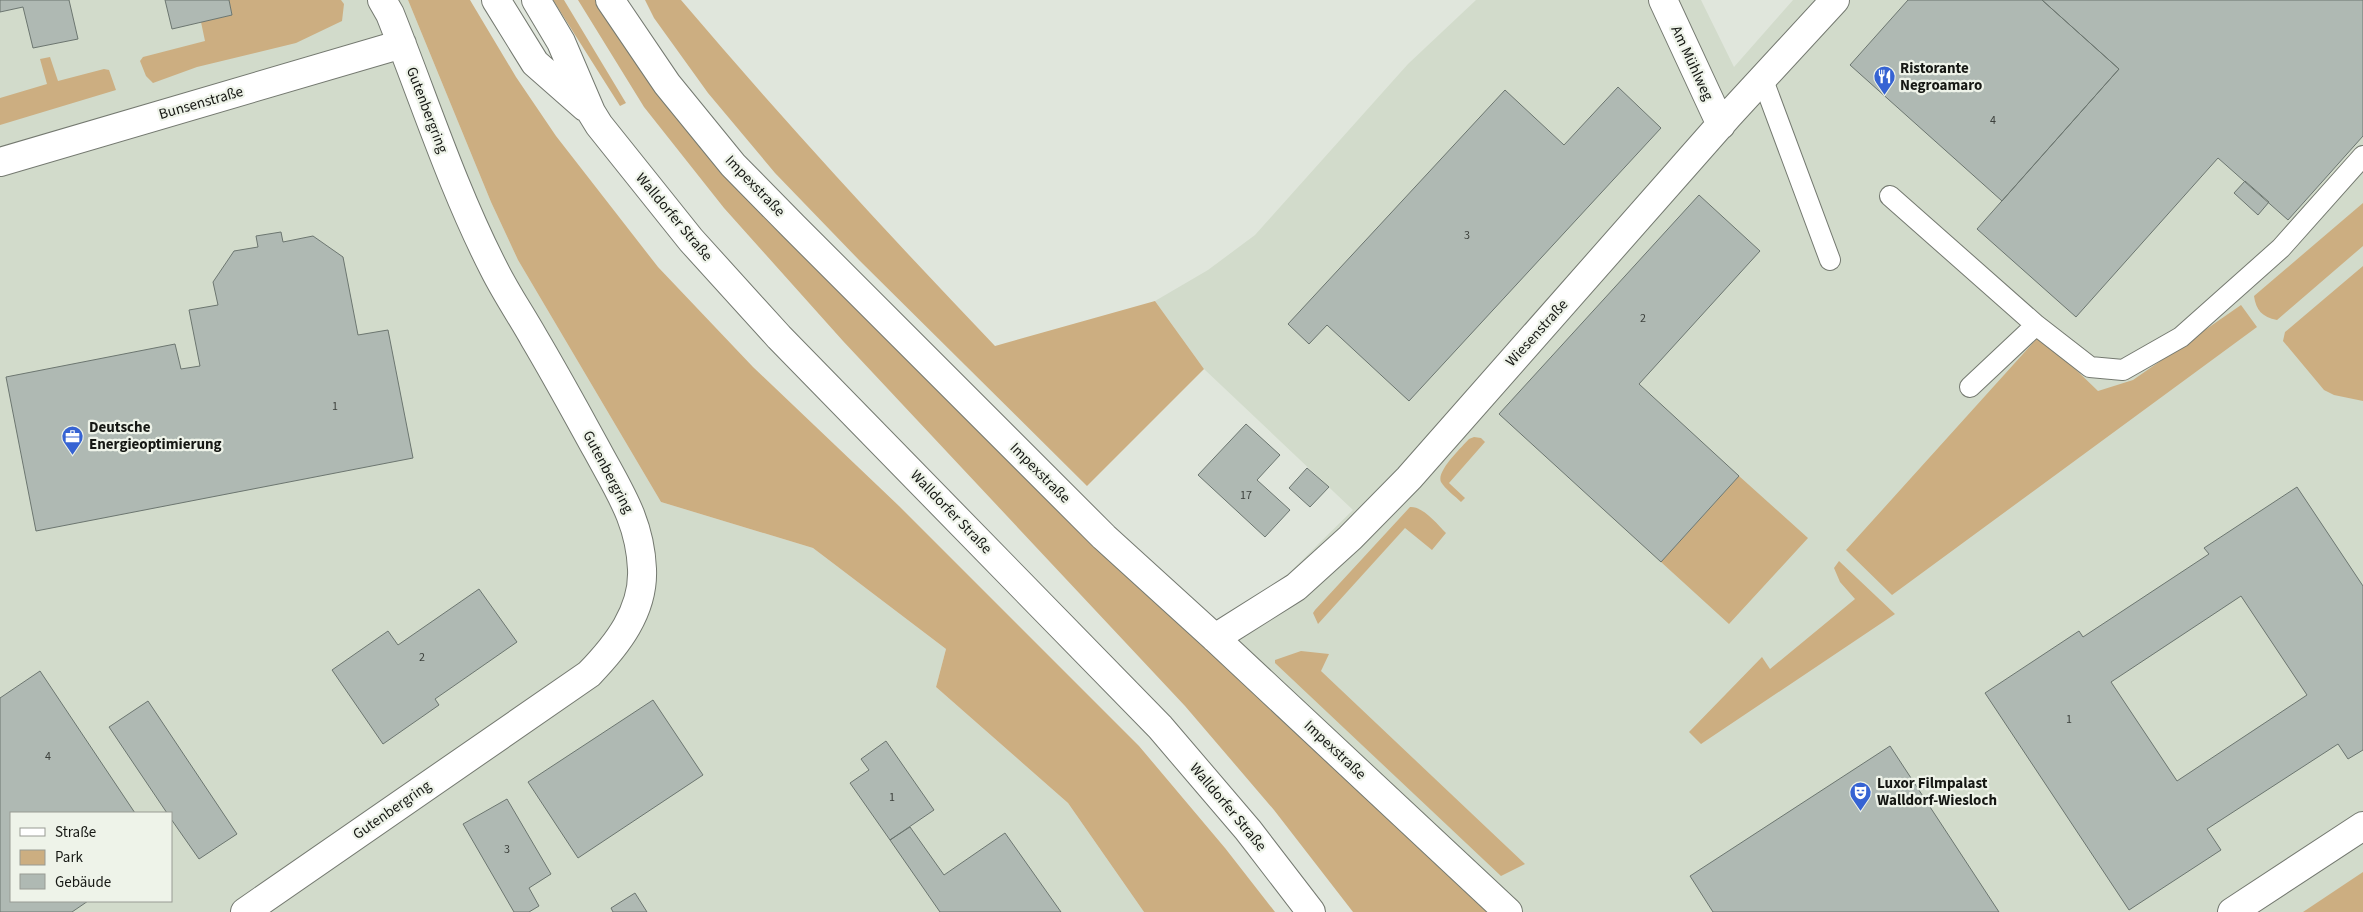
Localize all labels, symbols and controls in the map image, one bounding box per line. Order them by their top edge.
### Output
street label: Am Mühlweg [1666,22,1719,104]
place label: Ristorante Negroamaro [1900,58,1982,96]
street label: Gutenbergring [401,64,453,157]
restaurant icon: Ristorante Negroamaro [1872,65,1896,96]
street label: Bunsenstraße [156,81,246,125]
house number: 4 [1990,112,1996,129]
street label: Impexstraße [720,151,790,221]
street label: Walldorfer Straße [631,168,717,266]
house number: 3 [1464,227,1470,244]
street label: Wiesenstraße [1501,295,1573,371]
house number: 2 [1640,310,1646,327]
house number: 1 [332,398,338,415]
place label: Deutsche Energieoptimierung [89,417,222,455]
office icon: Deutsche Energieoptimierung [61,424,85,455]
street label: Gutenbergring [577,427,639,517]
street label: Impexstraße [1005,438,1075,508]
street label: Walldorfer Straße [905,465,997,559]
house number: 17 [1240,487,1252,504]
house number: 2 [419,649,425,666]
house number: 1 [2066,711,2072,728]
street label: Impexstraße [1299,716,1371,784]
house number: 4 [45,748,51,765]
street label: Walldorfer Straße [1185,758,1271,856]
place label: Luxor Filmpalast Walldorf-Wiesloch [1877,773,1997,811]
street label: Gutenbergring [349,775,436,845]
theatre icon: Luxor Filmpalast Walldorf-Wiesloch [1849,780,1873,811]
house number: 1 [889,789,895,806]
legend [10,812,172,902]
text: Straße [55,822,96,843]
house number: 3 [504,841,510,858]
text: Park [55,847,84,868]
text: Gebäude [55,872,111,893]

